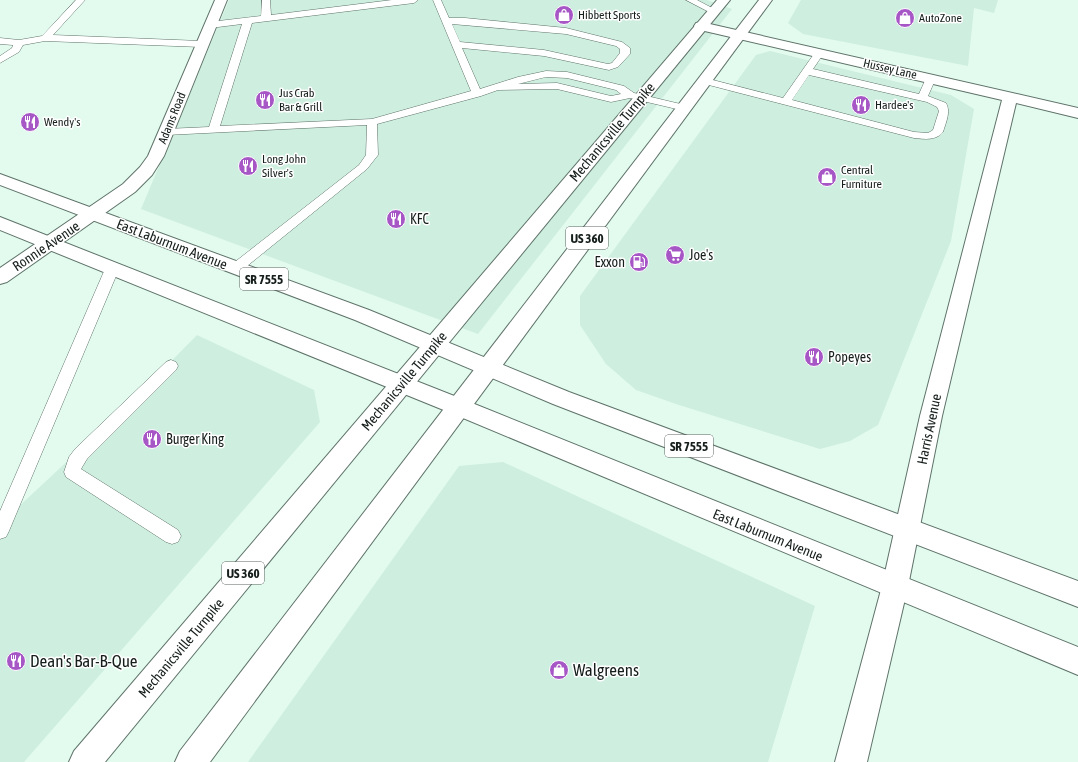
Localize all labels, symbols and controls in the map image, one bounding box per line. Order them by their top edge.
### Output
shop icon: Hibbett Sports [553,4,575,26]
shop icon: AutoZone [894,7,916,29]
place label: Hibbett Sports [578,8,641,22]
place label: AutoZone [919,11,962,25]
street label: Hussey Lane [862,56,918,82]
street label: Mechanicsville Turnpike [566,79,658,185]
place label: Jus Crab Bar & Grill [279,86,323,114]
restaurant icon: Jus Crab Bar & Grill [254,89,276,111]
street label: Adams Road [155,90,189,146]
restaurant icon: Hardee's [850,94,872,116]
place label: Hardee's [875,98,913,112]
restaurant icon: Wendy's [19,111,41,133]
place label: Wendy's [44,115,80,129]
place label: Long John Silver's [262,152,306,180]
restaurant icon: Long John Silver's [237,155,259,177]
place label: Central Furniture [841,163,882,191]
shop icon: Central Furniture [816,166,838,188]
restaurant icon: KFC [385,208,407,230]
place label: KFC [410,211,430,227]
street label: East Laburnum Avenue [114,216,230,272]
street label: Ronnie Avenue [9,218,83,274]
road number: US 360 [566,227,608,249]
supermarket icon: Joe's [664,244,686,266]
place label: Joe's [689,247,713,263]
fuel station icon: Exxon [628,251,650,273]
place label: Exxon [594,254,625,270]
road number: SR 7555 [240,268,288,290]
street label: Mechanicsville Turnpike [358,328,450,434]
restaurant icon: Popeyes [803,346,825,368]
place label: Popeyes [828,349,871,365]
street label: Harris Avenue [914,392,944,466]
restaurant icon: Burger King [141,428,163,450]
place label: Burger King [166,431,224,447]
road number: SR 7555 [665,435,713,457]
street label: East Laburnum Avenue [711,506,825,564]
road number: US 360 [222,562,264,584]
street label: Mechanicsville Turnpike [135,595,227,701]
restaurant icon: Dean's Bar-B-Que [5,650,27,672]
place label: Dean's Bar-B-Que [30,651,138,671]
shop icon: Walgreens [548,659,570,681]
place label: Walgreens [573,660,639,680]

